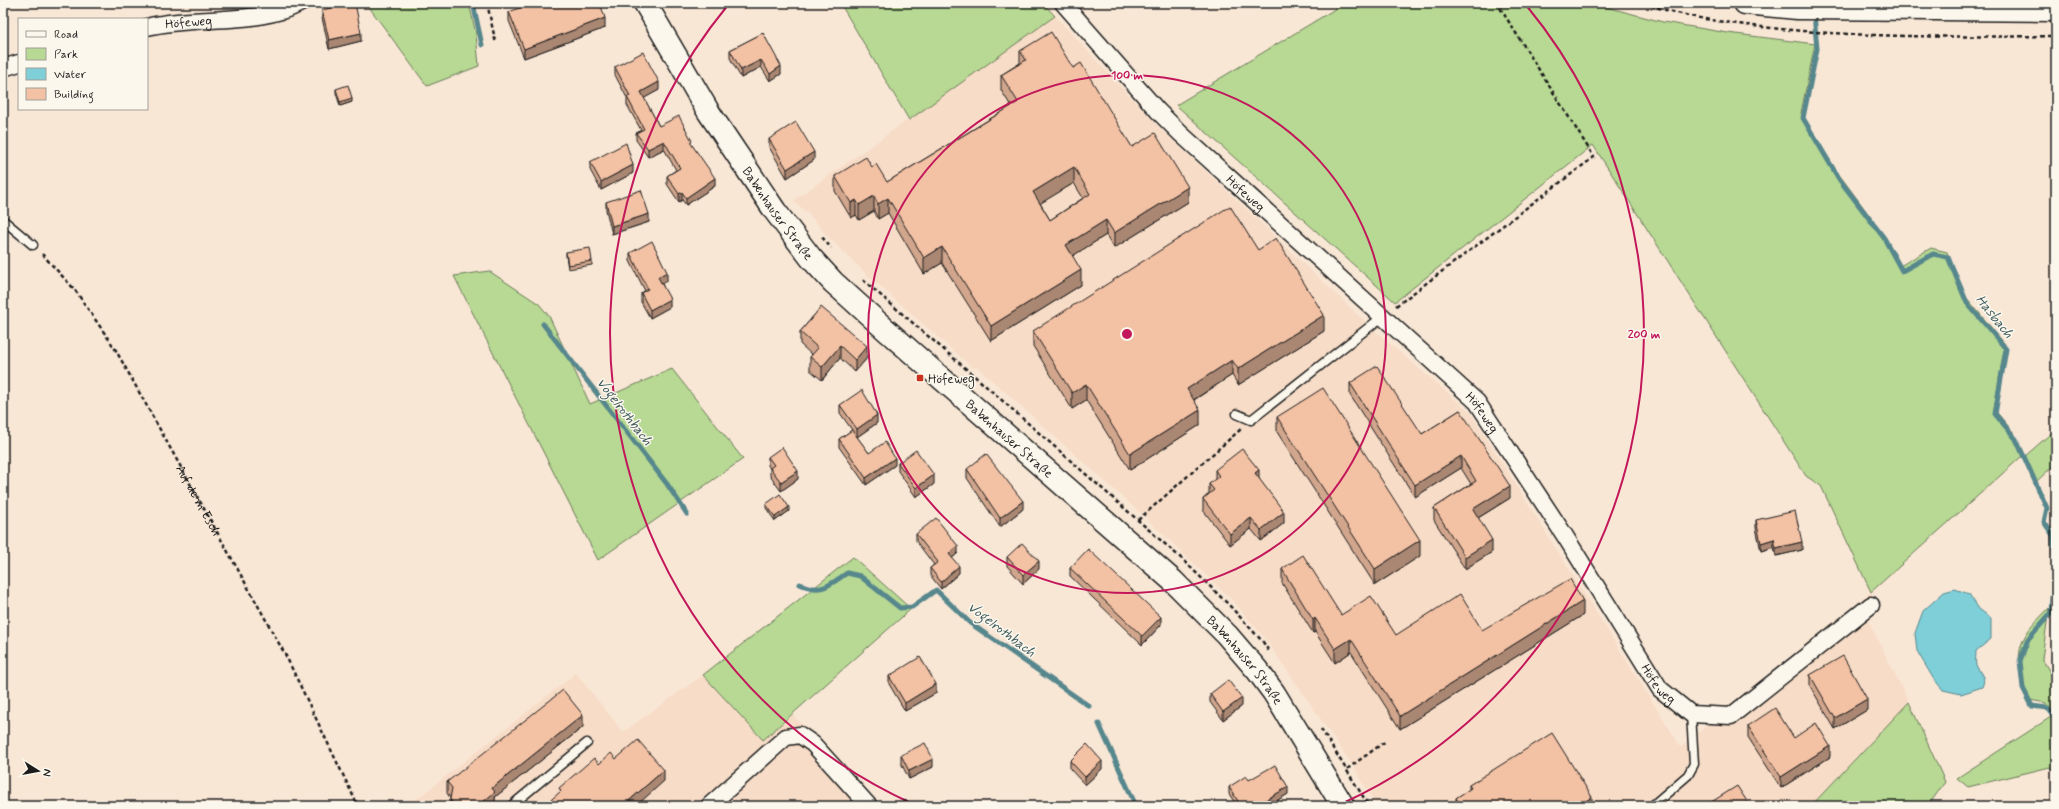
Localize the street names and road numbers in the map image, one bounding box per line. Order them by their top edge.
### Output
street label: Höfeweg [164,13,213,33]
street label: Babenhauser Straße [738,164,817,264]
street label: Höfeweg [1222,172,1268,217]
street label: Höfeweg [1461,389,1502,437]
street label: Babenhauser Straße [961,396,1056,482]
street label: Auf dem Esch [171,462,224,539]
street label: Babenhauser Straße [1202,612,1286,708]
street label: Höfeweg [1636,661,1679,709]

